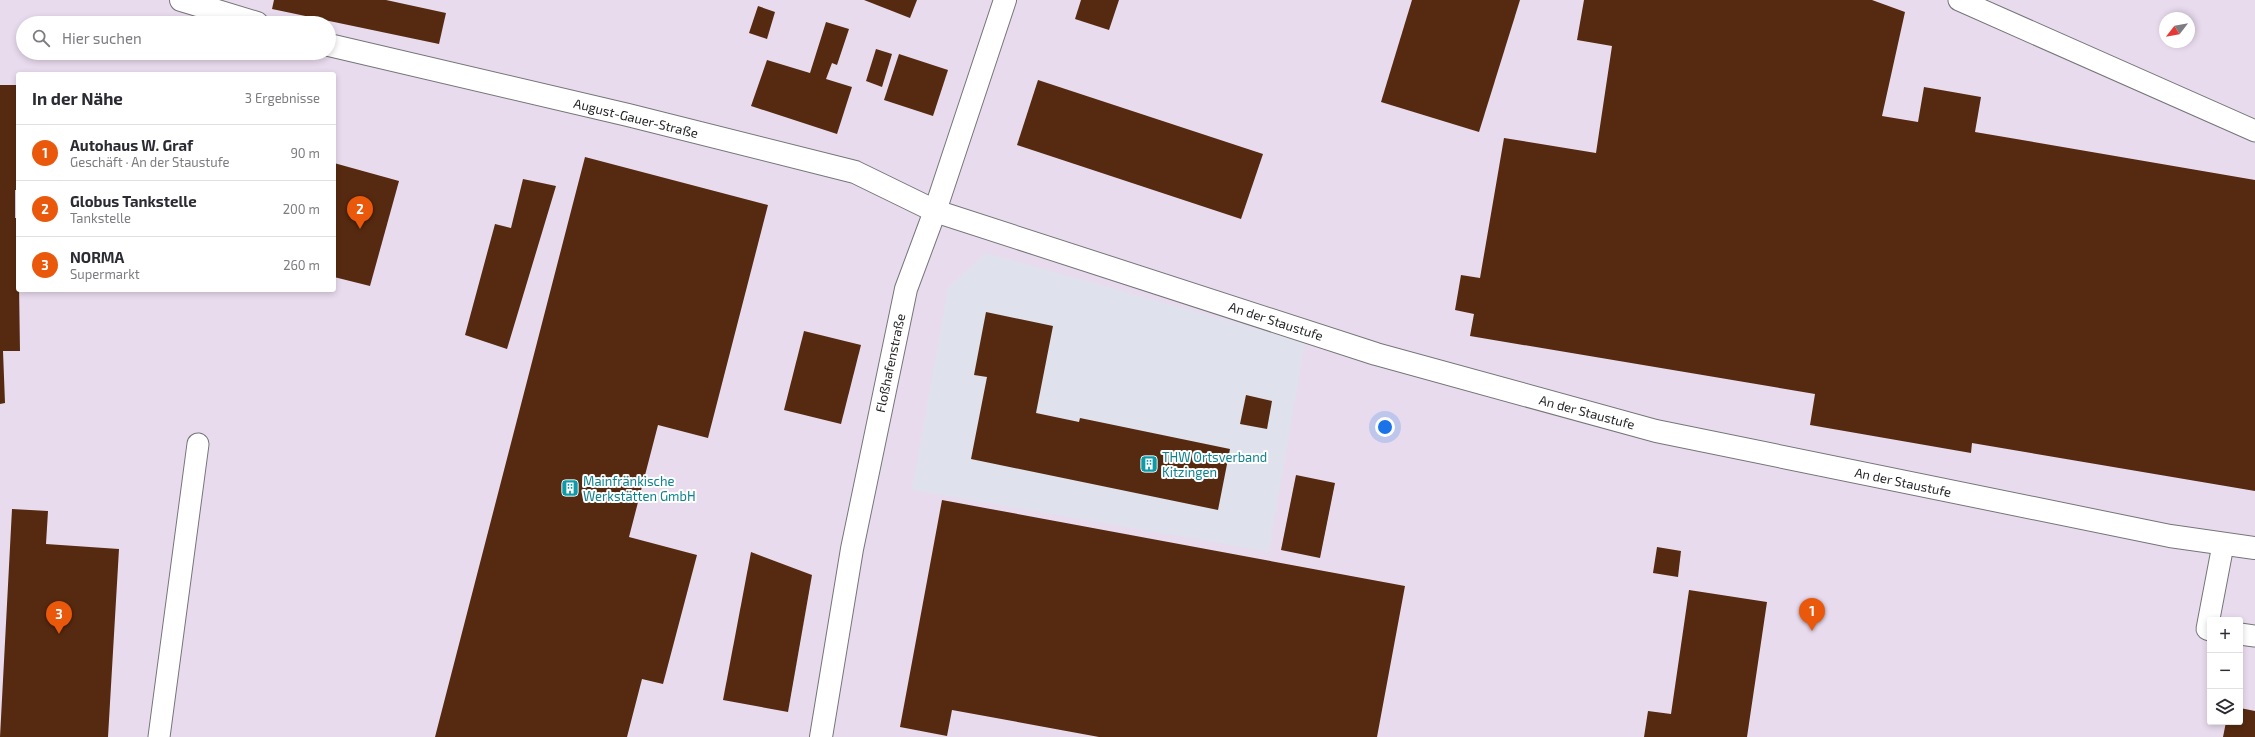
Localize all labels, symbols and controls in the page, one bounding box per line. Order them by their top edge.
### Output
north arrow [2159,12,2195,48]
search box [16,16,336,60]
icon: search [30,27,52,49]
text: Hier suchen [62,29,142,47]
text: In der Nähe [32,88,123,108]
text: 3 Ergebnisse [245,90,320,106]
street label: August-Gauer-Straße [572,95,700,141]
text: Autohaus W. Graf [70,136,193,154]
text: 1 [42,145,48,161]
text: 90 m [290,145,320,161]
text: Geschäft · An der Staustufe [70,154,230,170]
text: Globus Tankstelle [70,192,197,210]
pin: 2 [347,196,373,229]
text: 2 [41,201,49,217]
text: 200 m [283,201,320,217]
text: Tankstelle [70,210,131,226]
text: NORMA [70,248,124,266]
text: 3 [41,257,49,273]
text: 260 m [283,257,320,273]
text: Supermarkt [70,266,140,282]
street label: An der Staustufe [1227,298,1325,344]
street label: Floßhafenstraße [872,312,908,414]
street label: An der Staustufe [1537,392,1637,432]
your location [1375,417,1395,437]
place label: THW Ortsverband Kitzingen [1162,449,1267,480]
building icon: THW Ortsverband Kitzingen [1139,454,1159,474]
street label: An der Staustufe [1853,464,1953,500]
place label: Mainfränkische Werkstätten GmbH [583,473,696,504]
building icon: Mainfränkische Werkstätten GmbH [560,478,580,498]
pin: 1 [1799,598,1825,631]
pin: 3 [46,601,72,634]
map controls [2207,617,2243,725]
button: + [2207,617,2243,653]
button: − [2207,653,2243,689]
button: layers [2207,689,2243,725]

